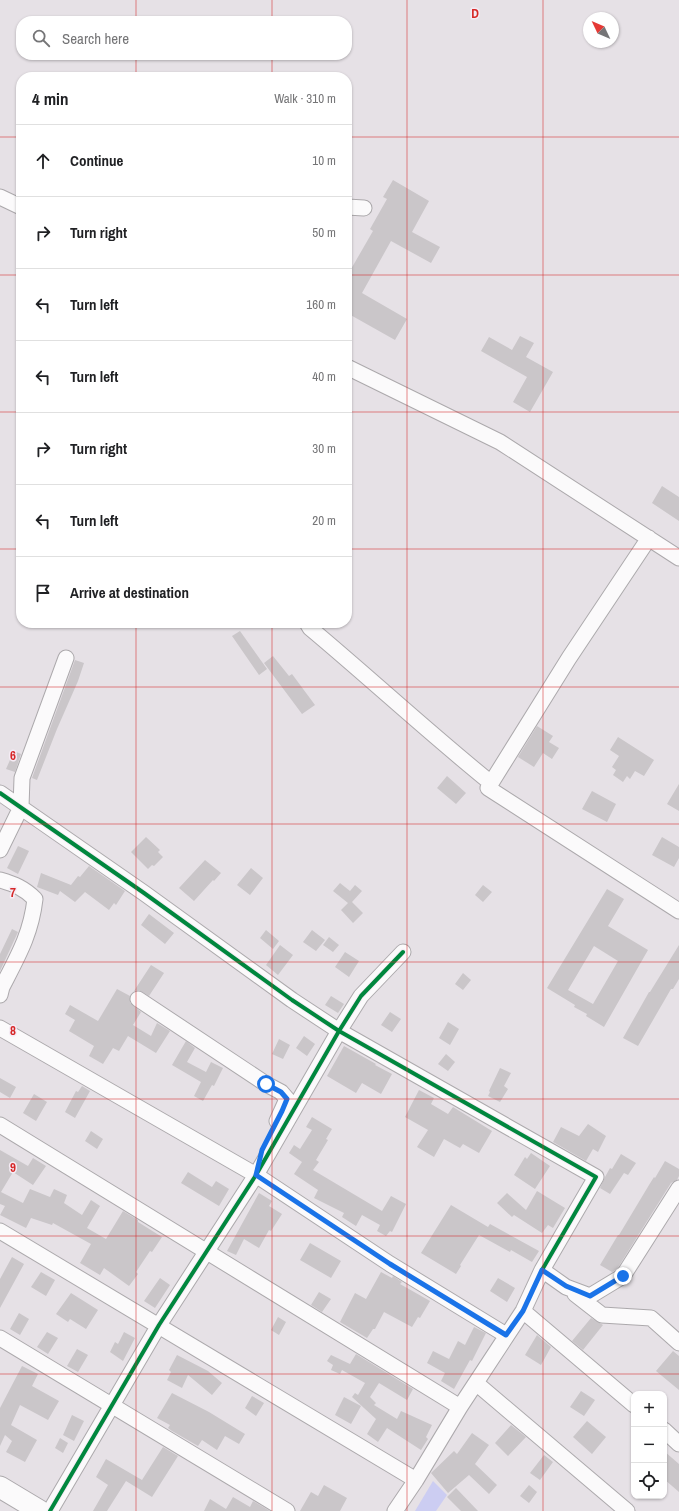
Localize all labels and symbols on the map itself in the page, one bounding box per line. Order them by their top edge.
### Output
text: D [471,5,479,22]
north arrow [583,12,619,48]
text: 6 [10,747,16,764]
text: 7 [10,884,16,901]
text: 8 [10,1022,16,1039]
route start [257,1075,275,1093]
text: 9 [10,1159,16,1176]
route end [614,1267,632,1285]

